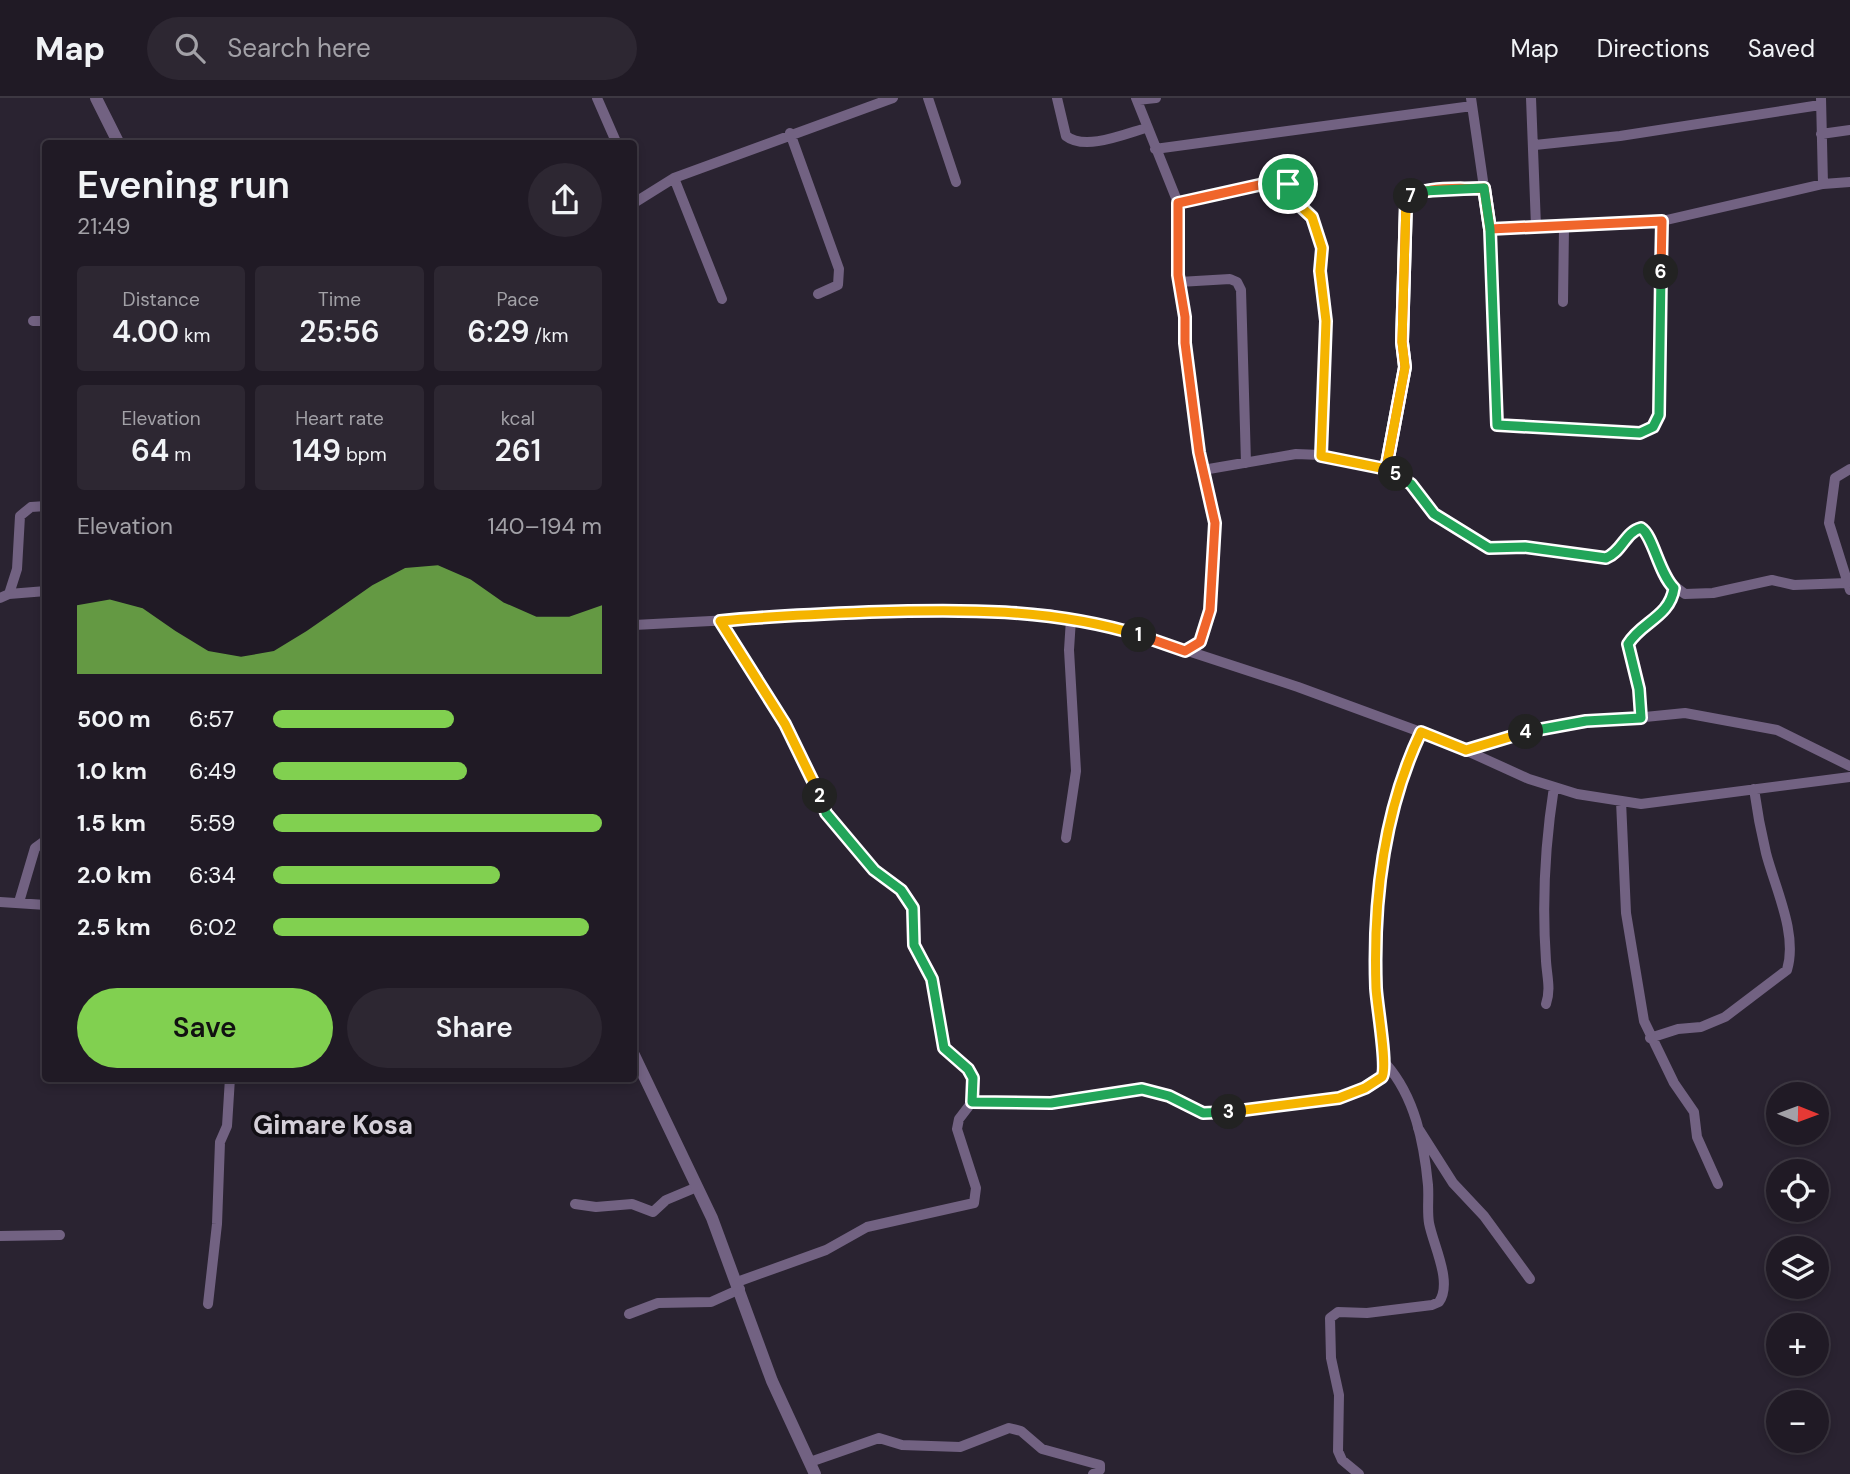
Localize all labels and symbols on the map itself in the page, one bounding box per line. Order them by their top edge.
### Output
pin [1258,154,1318,214]
pin: 7 [1394,178,1428,214]
pin: 6 [1644,254,1678,290]
pin: 5 [1378,456,1414,492]
pin: 1 [1122,618,1156,652]
pin: 4 [1508,714,1544,750]
pin: 2 [802,778,838,814]
north arrow [1766,1082,1829,1144]
pin: 3 [1212,1094,1246,1130]
district label: Gimare Kosa [253,1108,413,1142]

